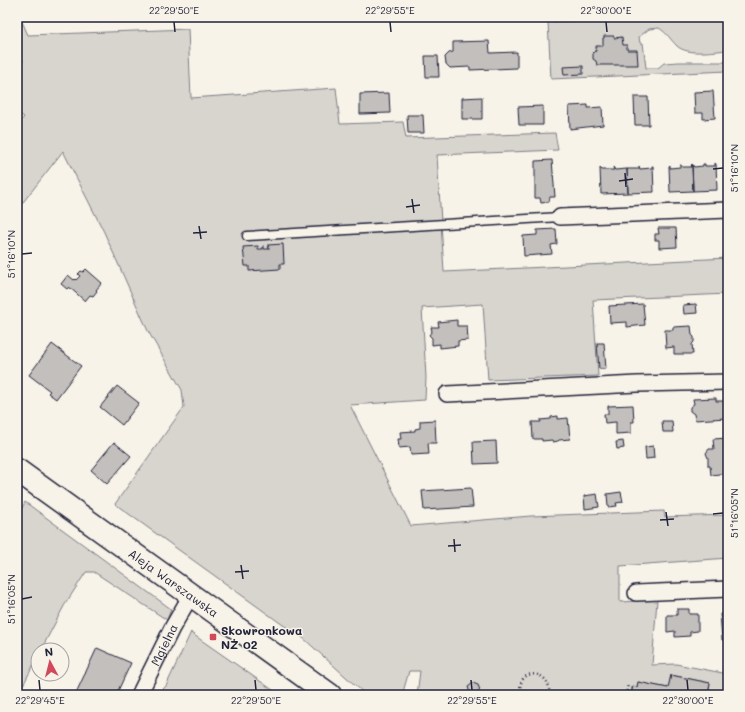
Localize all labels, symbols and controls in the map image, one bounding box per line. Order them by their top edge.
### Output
text: 22°29'50"E [149,3,199,17]
text: 22°29'55"E [365,3,415,17]
text: 22°30'00"E [581,3,632,17]
text: 51°16'10"N [727,144,741,192]
text: 51°16'10"N [4,230,18,278]
text: 51°16'05"N [727,488,741,538]
street label: Aleja Warszawska [126,545,222,620]
text: 51°16'05"N [4,574,18,624]
street label: Mgielna [147,621,181,668]
place label: Skowronkowa NŻ 02 [221,622,302,652]
marker: Skowronkowa NŻ 02 [208,632,218,642]
north arrow [30,642,70,682]
text: N [44,644,54,660]
text: 22°29'45"E [15,693,65,707]
text: 22°29'50"E [231,693,281,707]
text: 22°29'55"E [447,693,497,707]
text: 22°30'00"E [663,693,714,707]

